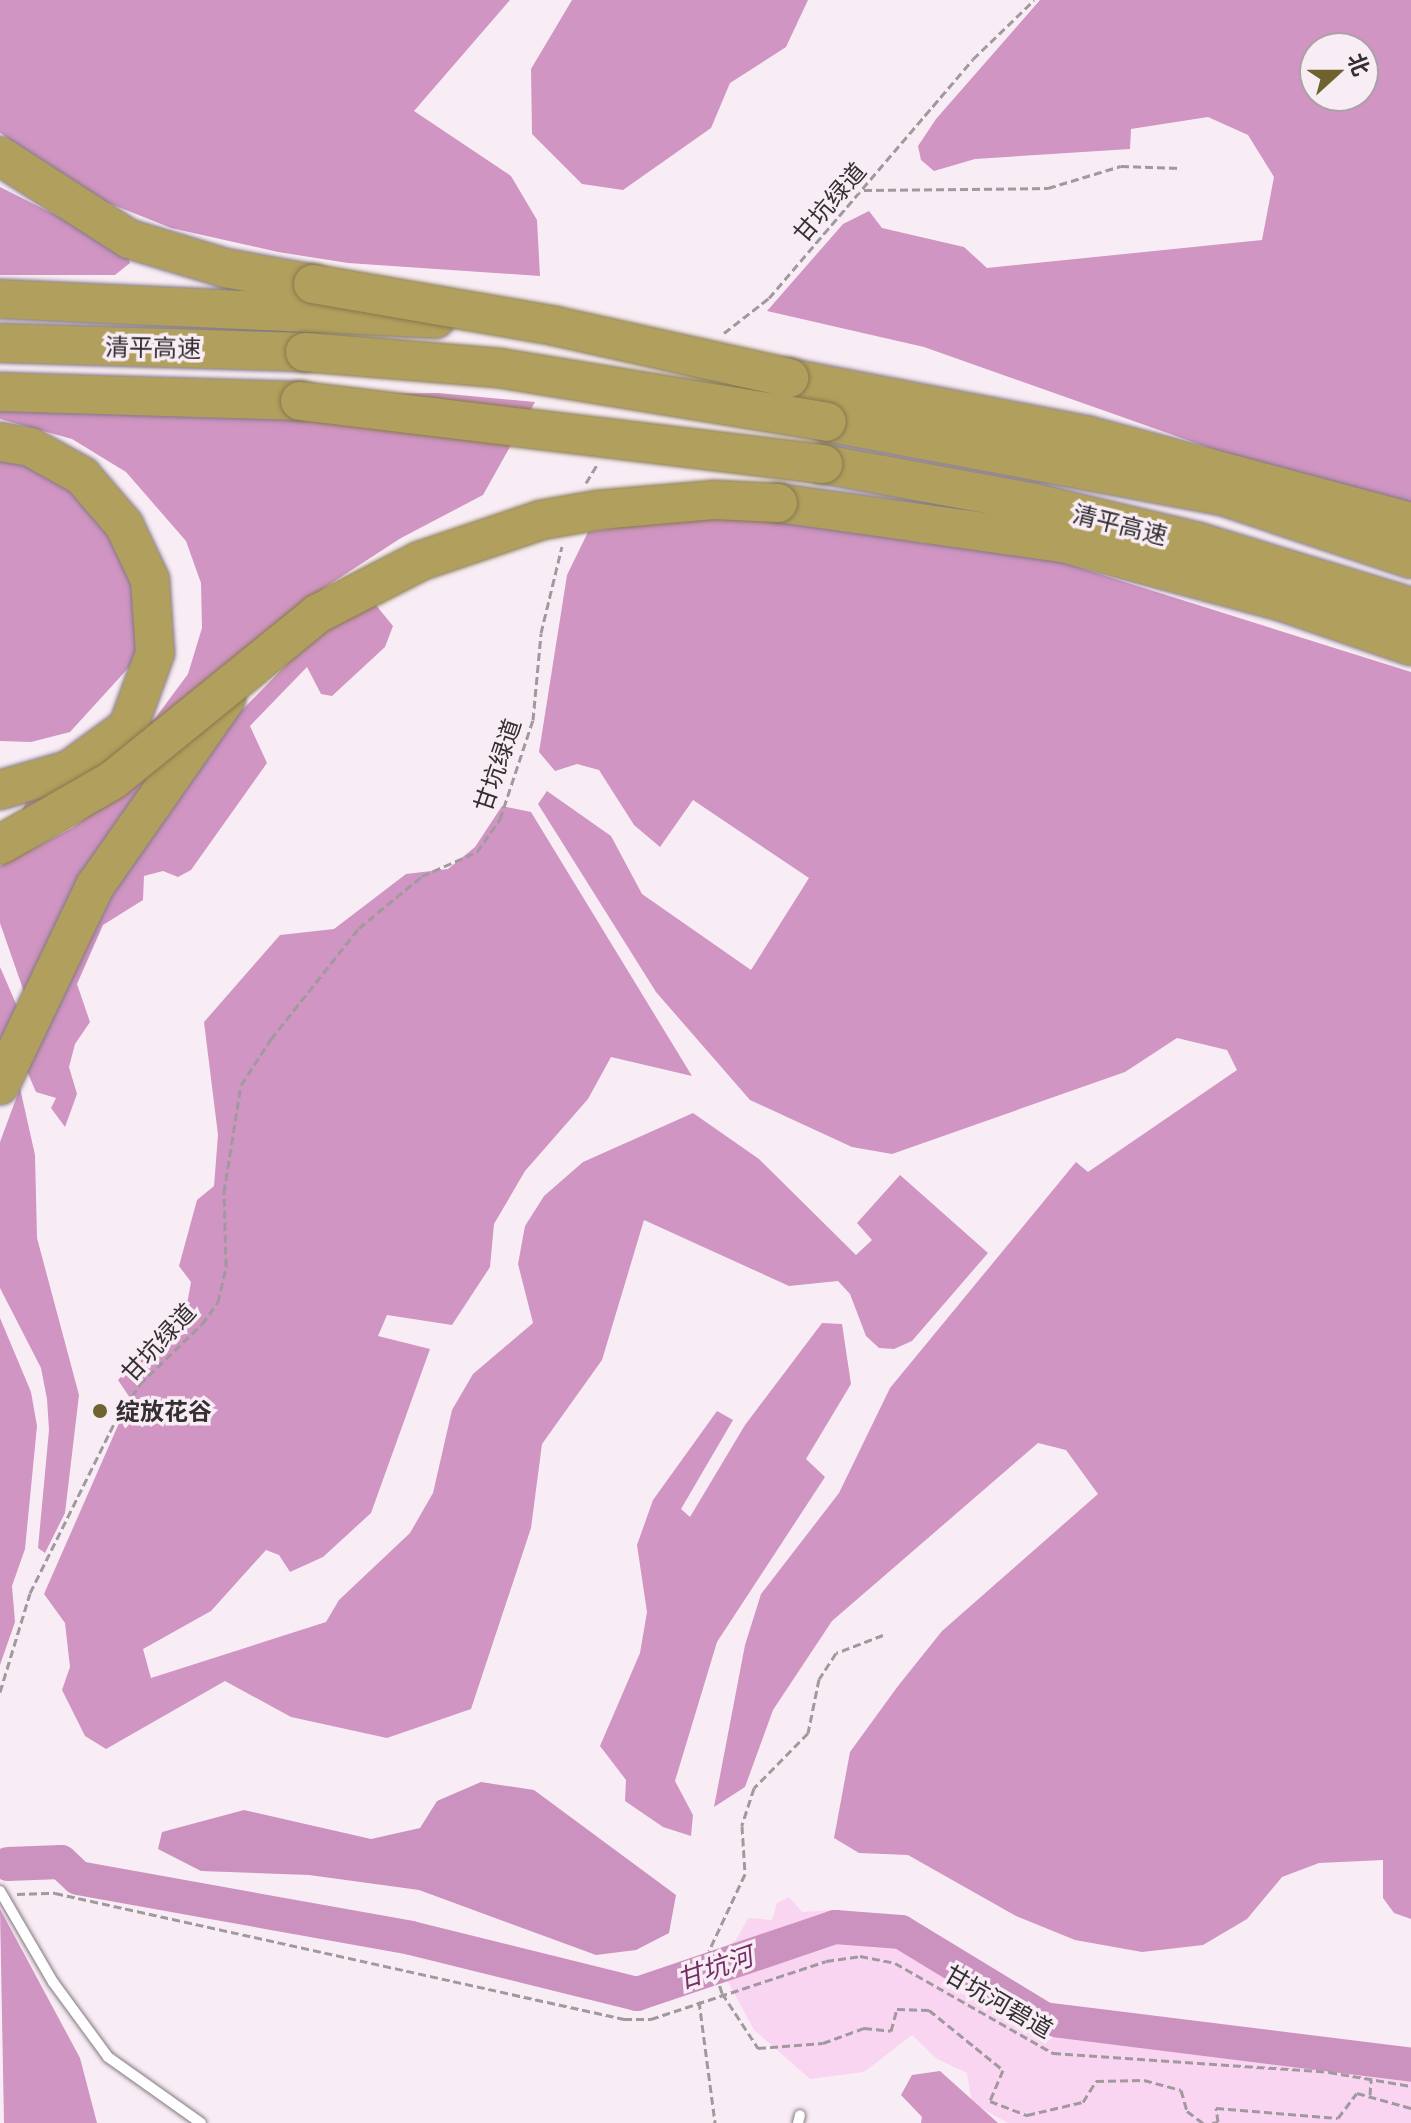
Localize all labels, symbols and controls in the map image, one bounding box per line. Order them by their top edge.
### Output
north arrow [1299,32,1379,112]
text: 北 [1342,48,1377,80]
street label: 甘坑绿道 [787,156,871,248]
street label: 清平高速 [105,332,201,362]
street label: 清平高速 [1070,498,1170,550]
street label: 甘坑绿道 [468,715,526,815]
street label: 甘坑绿道 [115,1297,201,1387]
place label: 绽放花谷 [116,1397,212,1425]
marker: 绽放花谷 [91,1402,109,1420]
water label: 甘坑河 [673,1941,757,1995]
street label: 甘坑河碧道 [940,1959,1058,2043]

